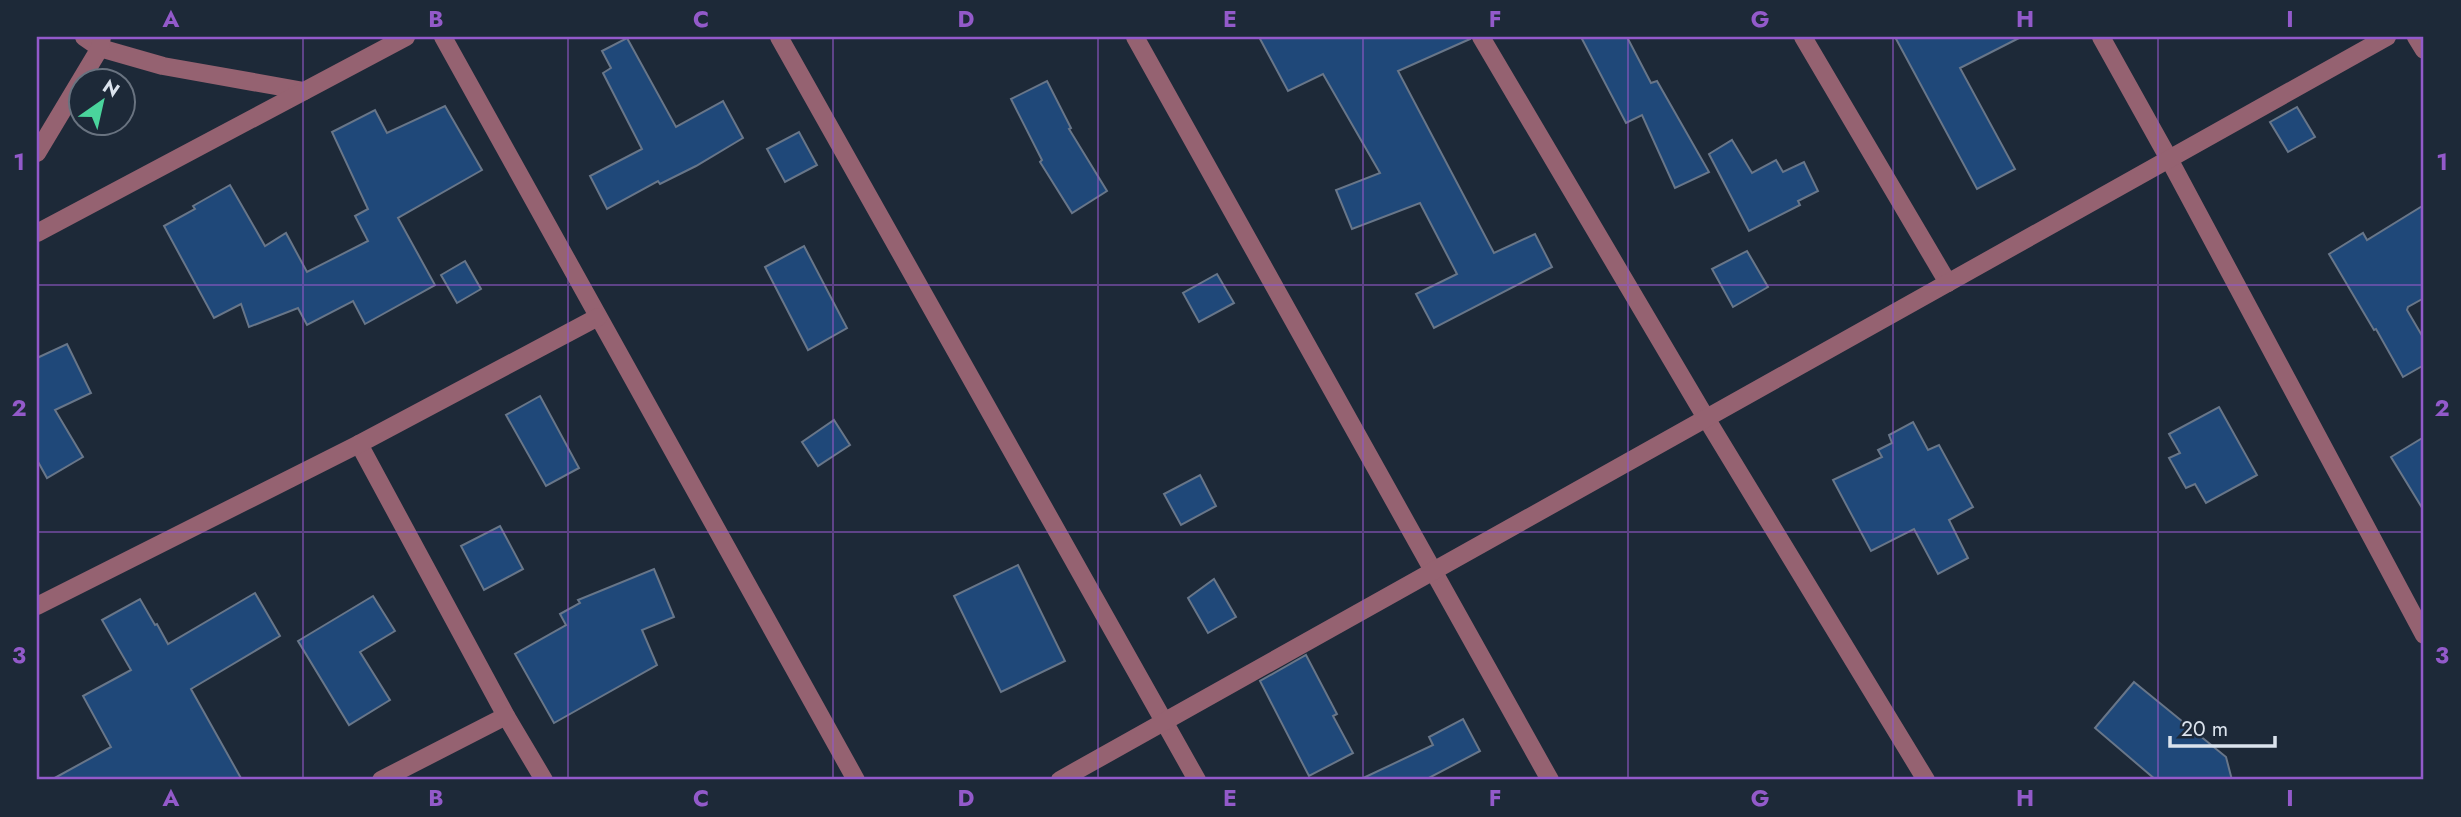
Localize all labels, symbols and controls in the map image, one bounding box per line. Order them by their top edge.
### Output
text: A [162,2,180,36]
text: B [428,2,444,36]
text: C [693,2,709,36]
text: D [958,2,975,36]
text: E [1223,2,1237,36]
text: F [1489,2,1501,36]
text: G [1751,2,1769,36]
text: H [2016,2,2034,36]
text: I [2286,2,2294,36]
north arrow [66,66,136,136]
text: N [97,73,125,104]
text: 1 [13,145,25,179]
text: 1 [2436,145,2448,179]
text: 2 [11,391,27,425]
text: 2 [2434,391,2450,425]
text: 3 [12,638,26,672]
text: 3 [2435,638,2449,672]
scale bar [2170,705,2276,749]
text: 20 m [2181,714,2228,744]
text: A [162,781,180,815]
text: B [428,781,444,815]
text: C [693,781,709,815]
text: D [958,781,975,815]
text: E [1223,781,1237,815]
text: F [1489,781,1501,815]
text: G [1751,781,1769,815]
text: H [2016,781,2034,815]
text: I [2286,781,2294,815]

